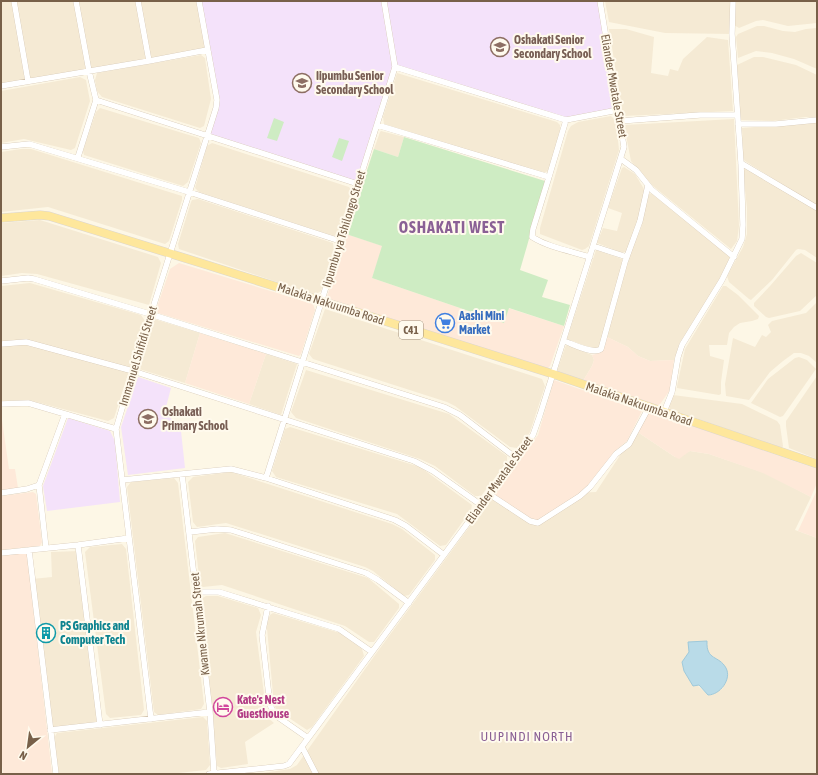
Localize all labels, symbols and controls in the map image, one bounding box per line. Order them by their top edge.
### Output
place label: Oshakati Senior Secondary School [514,33,592,61]
street label: Eliander Mwatale Street [598,33,630,139]
school or university icon: Oshakati Senior Secondary School [489,36,511,58]
place label: Iipumbu Senior Secondary School [316,69,394,97]
school or university icon: Iipumbu Senior Secondary School [291,72,313,94]
street label: Iipumbu ya Tshilongo Street [320,168,369,289]
district label: OSHAKATI WEST [399,218,505,236]
street label: Malakia Nakuumba Road [276,280,386,328]
street label: Immanuel Shifidi Street [116,304,160,408]
place label: Aashi Mini Market [458,309,505,337]
supermarket icon: Aashi Mini Market [434,312,456,334]
road number: C41 [399,321,423,339]
street label: Malakia Nakuumba Road [584,379,694,429]
place label: Oshakati Primary School [162,405,229,433]
school or university icon: Oshakati Primary School [137,408,159,430]
street label: Eliander Mwatale Street [462,433,536,527]
street label: Kwame Nkrumah Street [188,571,212,676]
place label: PS Graphics and Computer Tech [60,619,130,647]
building icon: PS Graphics and Computer Tech [35,622,57,644]
place label: Kate's Nest Guesthouse [237,693,290,721]
hotel icon: Kate's Nest Guesthouse [212,696,234,718]
north arrow [8,727,48,767]
district label: UUPINDI NORTH [480,729,574,744]
text: N [17,749,29,763]

